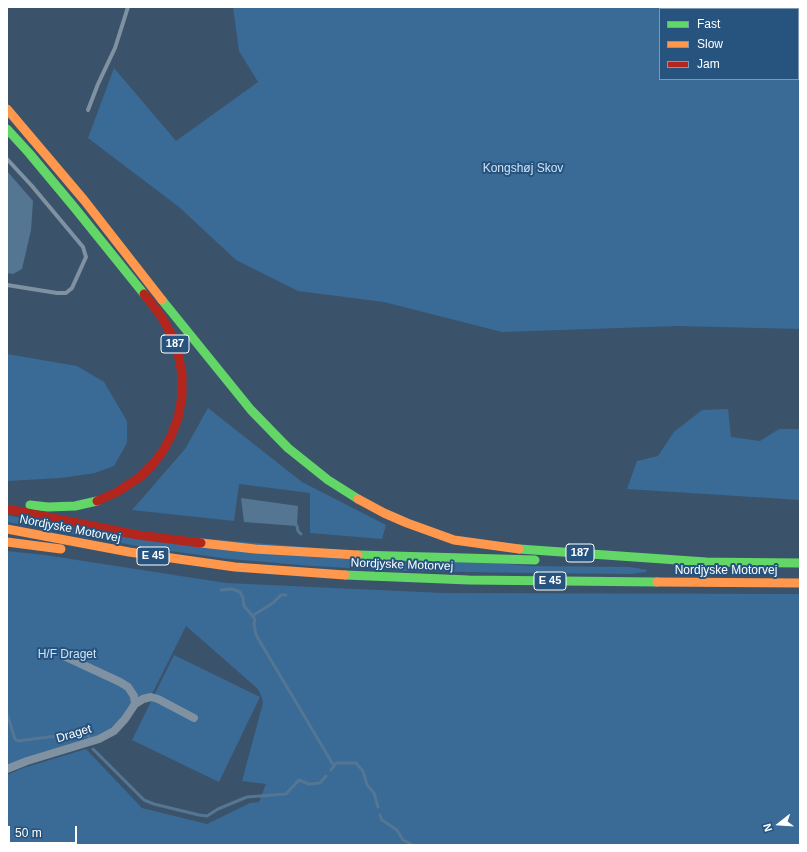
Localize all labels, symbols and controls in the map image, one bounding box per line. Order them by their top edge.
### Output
legend [659,8,799,80]
text: Fast [697,17,720,31]
text: Slow [697,37,723,51]
text: Jam [697,57,720,71]
park label: Kongshøj Skov [483,162,563,176]
road number: 187 [161,335,189,353]
street label: Nordjyske Motorvej [18,512,122,546]
road number: 187 [566,544,594,562]
road number: E 45 [137,547,169,565]
street label: Nordjyske Motorvej [350,556,454,574]
street label: Nordjyske Motorvej [675,564,777,578]
road number: E 45 [534,572,566,590]
park label: H/F Draget [38,648,96,662]
street label: Draget [55,722,93,746]
north arrow [759,804,799,844]
scale bar [10,818,79,844]
text: N [761,822,774,833]
text: 50 m [15,826,42,840]

